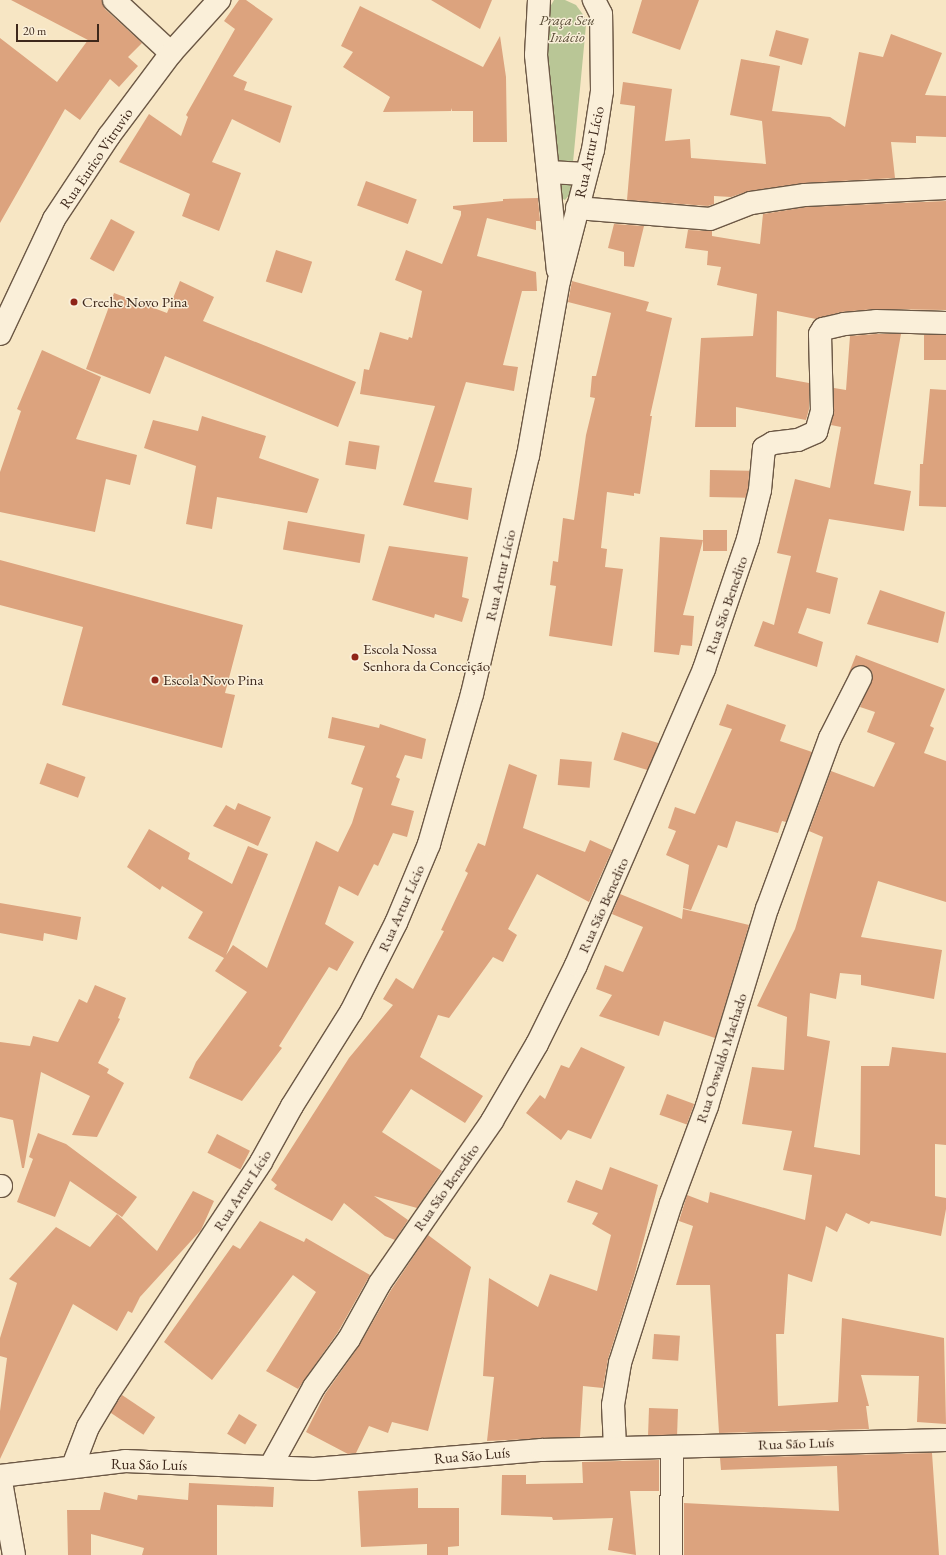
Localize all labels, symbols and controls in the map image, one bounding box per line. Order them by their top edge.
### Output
park label: Praça Seu Inácio [539,10,595,45]
scale bar [18,16,101,42]
text: 20 m [23,23,46,39]
street label: Rua Eurico Vitruvio [56,104,136,212]
street label: Rua Artur Lício [571,105,607,199]
place label: Creche Novo Pina [82,293,188,311]
marker: Creche Novo Pina [69,297,79,307]
street label: Rua Artur Lício [481,528,519,622]
street label: Rua São Benedito [701,554,751,656]
place label: Escola Nossa Senhora da Conceição [363,639,490,674]
marker: Escola Nossa Senhora da Conceição [350,652,360,662]
place label: Escola Novo Pina [163,671,263,689]
marker: Escola Novo Pina [150,675,160,685]
street label: Rua São Benedito [574,854,632,956]
street label: Rua Artur Lício [374,862,428,954]
street label: Rua Oswaldo Machado [691,991,751,1125]
street label: Rua São Benedito [409,1140,483,1234]
street label: Rua Artur Lício [209,1146,275,1234]
street label: Rua São Luís [758,1433,834,1453]
street label: Rua São Luís [433,1443,511,1467]
street label: Rua São Luís [111,1454,187,1474]

